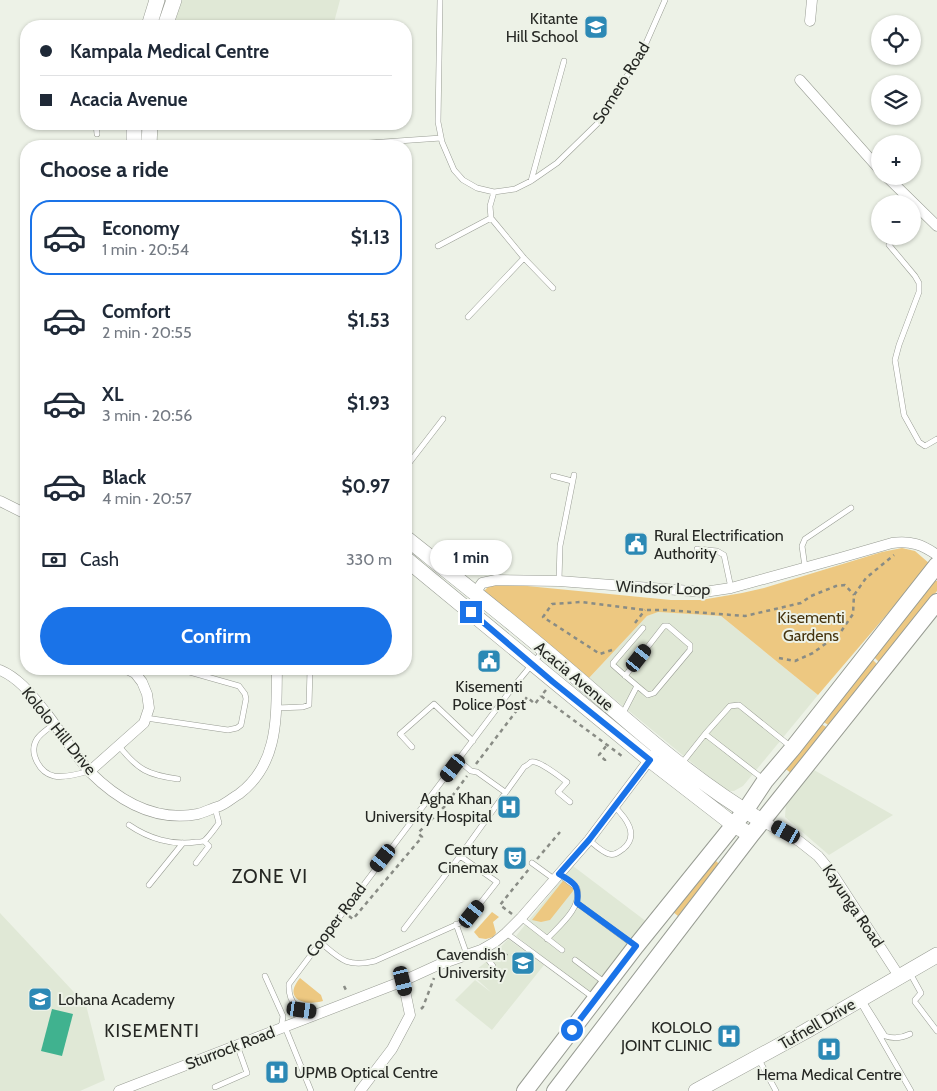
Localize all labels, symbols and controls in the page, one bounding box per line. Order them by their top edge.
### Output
place label: Kitante Hill School [506,9,578,46]
school or university icon: Kitante Hill School [583,14,609,40]
map controls [871,15,921,245]
button: locate [871,15,921,65]
street label: Somero Road [588,39,654,127]
text: Kampala Medical Centre [70,40,269,63]
button: layers [871,75,921,125]
text: Acacia Avenue [70,88,188,111]
button: + [871,135,921,185]
text: Choose a ride [40,156,169,183]
button: − [871,195,921,245]
icon: car [42,215,87,260]
text: Economy [102,217,180,240]
text: $1.13 [351,226,390,249]
text: 1 min · 20:54 [102,240,189,259]
icon: car [42,298,87,343]
text: Comfort [102,300,171,323]
text: $1.53 [347,309,390,332]
text: 2 min · 20:55 [102,323,192,342]
icon: car [42,381,87,426]
text: XL [102,383,123,406]
text: $1.93 [347,392,390,415]
text: 3 min · 20:56 [102,406,192,425]
icon: car [42,464,87,509]
text: Black [102,466,146,489]
text: $0.97 [341,475,390,498]
text: 4 min · 20:57 [102,489,192,508]
place label: Rural Electrification Authority [654,526,784,563]
public building icon: Rural Electrification Authority [623,531,649,557]
callout: 1 min [430,540,512,574]
icon: cash [40,546,68,574]
text: Cash [80,548,119,571]
text: 1 min [453,548,489,567]
text: 330 m [346,550,392,569]
street label: Windsor Loop [615,577,711,599]
route end [460,601,482,623]
button: Confirm [40,607,392,665]
park label: Kisementi Gardens [777,608,845,645]
street label: Acacia Avenue [531,637,617,715]
car [623,642,654,674]
public building icon: Kisementi Police Post [476,648,502,674]
place label: Kisementi Police Post [452,677,526,714]
street label: Kololo Hill Drive [18,683,100,779]
car [437,752,468,784]
place label: Agha Khan University Hospital [365,789,492,826]
hospital icon: Agha Khan University Hospital [496,794,522,820]
car [769,818,802,846]
place label: Century Cinemax [438,840,498,877]
car [367,842,398,874]
theatre icon: Century Cinemax [502,845,528,871]
street label: Kayunga Road [818,861,888,951]
district label: ZONE VI [232,865,308,888]
street label: Cooper Road [302,879,370,961]
car [456,898,487,930]
place label: Cavendish University [436,945,506,982]
school or university icon: Cavendish University [510,950,536,976]
car [392,965,413,997]
school or university icon: Lohana Academy [27,986,53,1012]
place label: Lohana Academy [58,990,175,1009]
street label: Tufnell Drive [775,995,859,1053]
car [286,1000,317,1020]
place label: KOLOLO JOINT CLINIC [620,1018,712,1055]
route start [561,1019,583,1041]
district label: KISEMENTI [104,1020,200,1042]
street label: Sturrock Road [183,1022,277,1074]
hospital icon: KOLOLO JOINT CLINIC [716,1023,742,1049]
hospital icon: Hema Medical Centre [816,1036,842,1062]
hospital icon: UPMB Optical Centre [264,1059,290,1085]
place label: UPMB Optical Centre [294,1063,438,1082]
place label: Hema Medical Centre [756,1065,902,1084]

